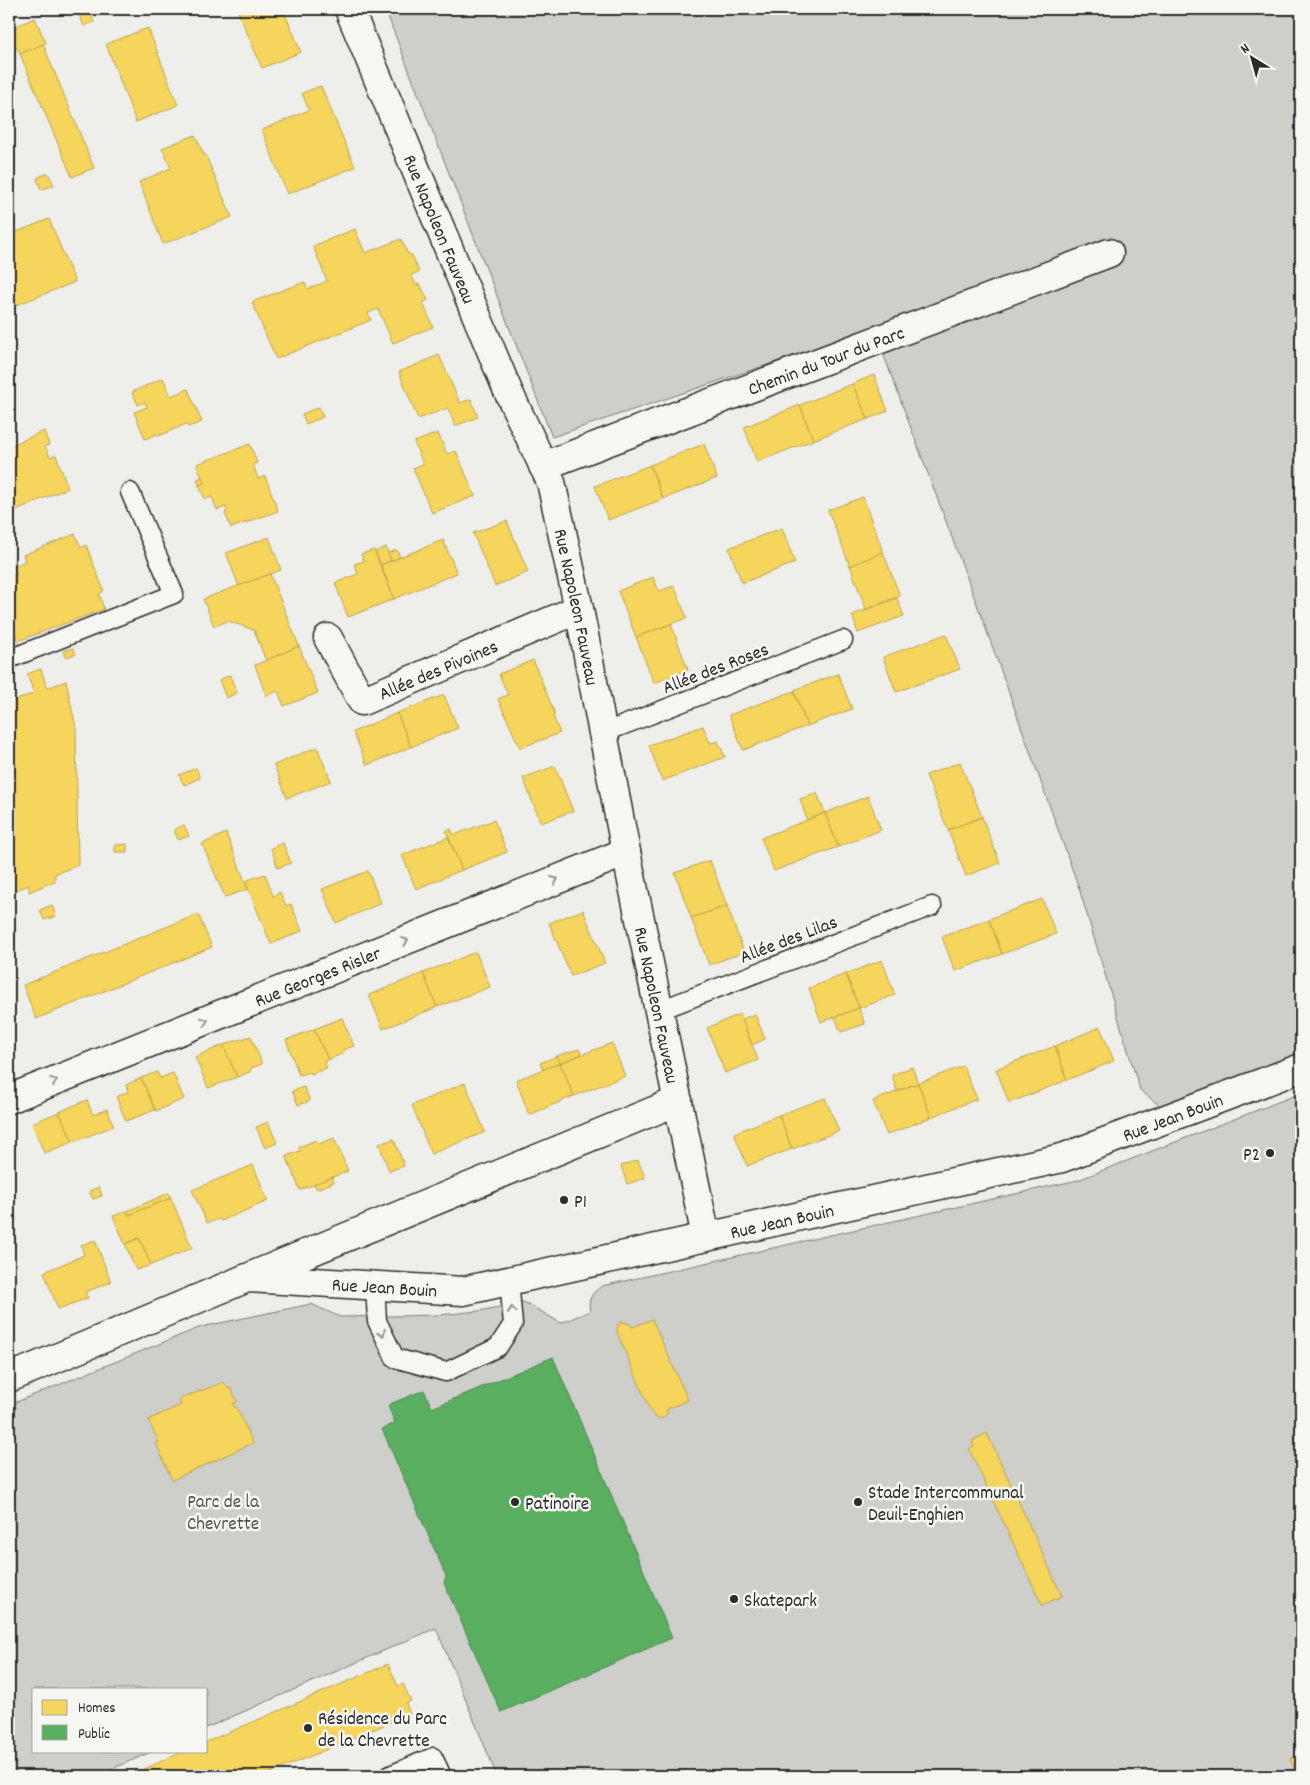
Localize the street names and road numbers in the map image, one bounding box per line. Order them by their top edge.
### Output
street label: Rue Napoleon Fauveau [394,151,480,309]
street label: Chemin du Tour du Parc [745,321,909,405]
street label: Rue Napoleon Fauveau [545,527,603,688]
street label: Allée des Pivoines [375,635,503,709]
street label: Allée des Roses [659,638,773,703]
street label: Allée des Lilas [737,910,842,972]
street label: Rue Napoleon Fauveau [625,925,684,1086]
street label: Rue Georges Risler [252,942,386,1016]
street label: Rue Jean Bouin [1119,1089,1228,1151]
street label: Rue Jean Bouin [728,1199,837,1248]
street label: Rue Jean Bouin [331,1273,438,1306]

